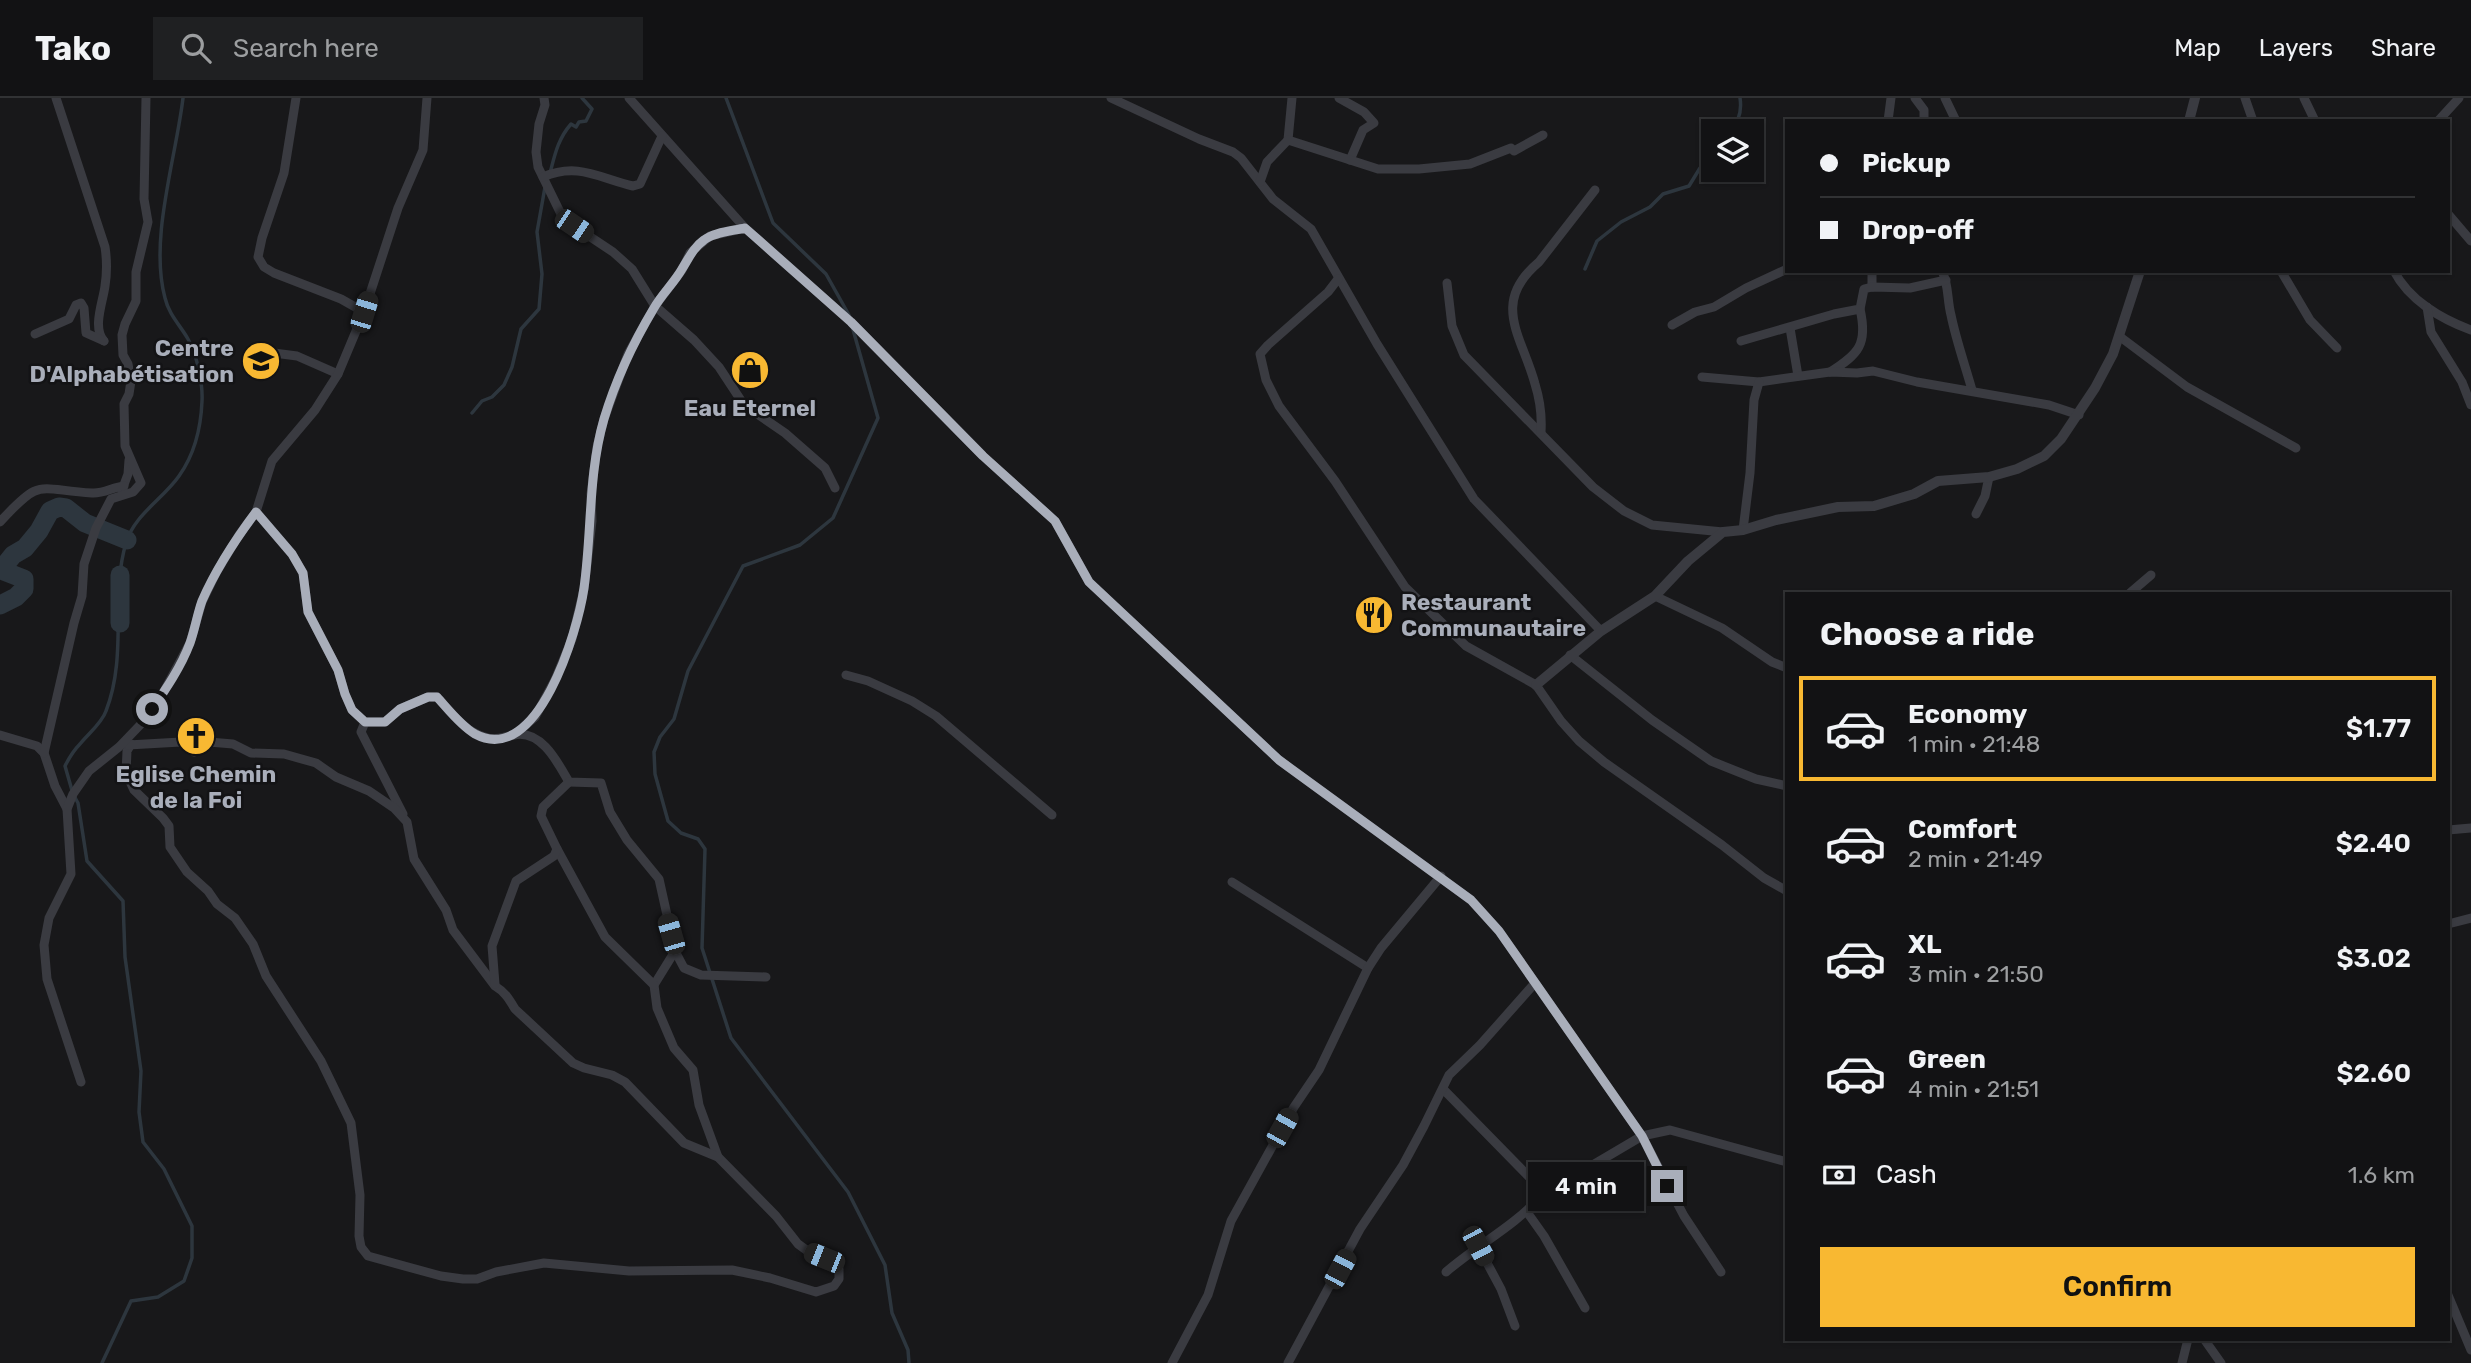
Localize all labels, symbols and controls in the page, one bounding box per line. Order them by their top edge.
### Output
search box [153,17,643,80]
text: Tako [35,29,111,68]
icon: search [177,29,215,67]
text: Search here [233,33,379,64]
text: Map [2174,34,2221,62]
text: Layers [2259,34,2333,62]
text: Share [2371,34,2436,62]
map controls [1701,119,1764,182]
button: layers [1701,119,1764,182]
text: Pickup [1862,148,1951,179]
car [551,206,598,246]
text: Drop-off [1862,215,1974,246]
car [348,289,381,335]
place label: Centre D'Alphabétisation [30,334,234,388]
school or university icon: Centre D'Alphabétisation [240,340,282,382]
shop icon: Eau Eternel [729,349,771,391]
place label: Eau Eternel [684,394,816,422]
place label: Restaurant Communautaire [1401,588,1586,642]
restaurant icon: Restaurant Communautaire [1353,594,1395,636]
text: Choose a ride [1820,615,2034,653]
route start [136,693,168,725]
icon: car [1824,697,1887,760]
text: Economy [1908,699,2027,730]
text: $1.77 [2346,713,2411,744]
church icon: Eglise Chemin de la Foi [175,715,217,757]
text: 1 min · 21:48 [1908,730,2040,758]
place label: Eglise Chemin de la Foi [116,760,276,814]
icon: car [1824,812,1887,875]
text: Comfort [1908,814,2017,845]
text: $2.40 [2336,828,2411,859]
text: 2 min · 21:49 [1908,845,2043,873]
car [656,911,687,957]
icon: car [1824,927,1887,990]
text: XL [1908,929,1941,960]
text: $3.02 [2336,943,2411,974]
text: 3 min · 21:50 [1908,960,2044,988]
icon: car [1824,1042,1887,1105]
text: Green [1908,1044,1986,1075]
text: $2.60 [2337,1058,2411,1089]
text: 4 min · 21:51 [1908,1075,2039,1103]
car [1263,1105,1302,1151]
icon: cash [1820,1156,1858,1194]
text: Cash [1876,1159,1937,1190]
text: 1.6 km [2348,1161,2415,1189]
callout: 4 min [1527,1162,1642,1210]
route end [1651,1170,1683,1202]
text: 4 min [1555,1172,1617,1200]
car [1459,1223,1498,1269]
car [801,1240,848,1276]
car [1321,1246,1360,1292]
button: Confirm [1820,1247,2415,1327]

